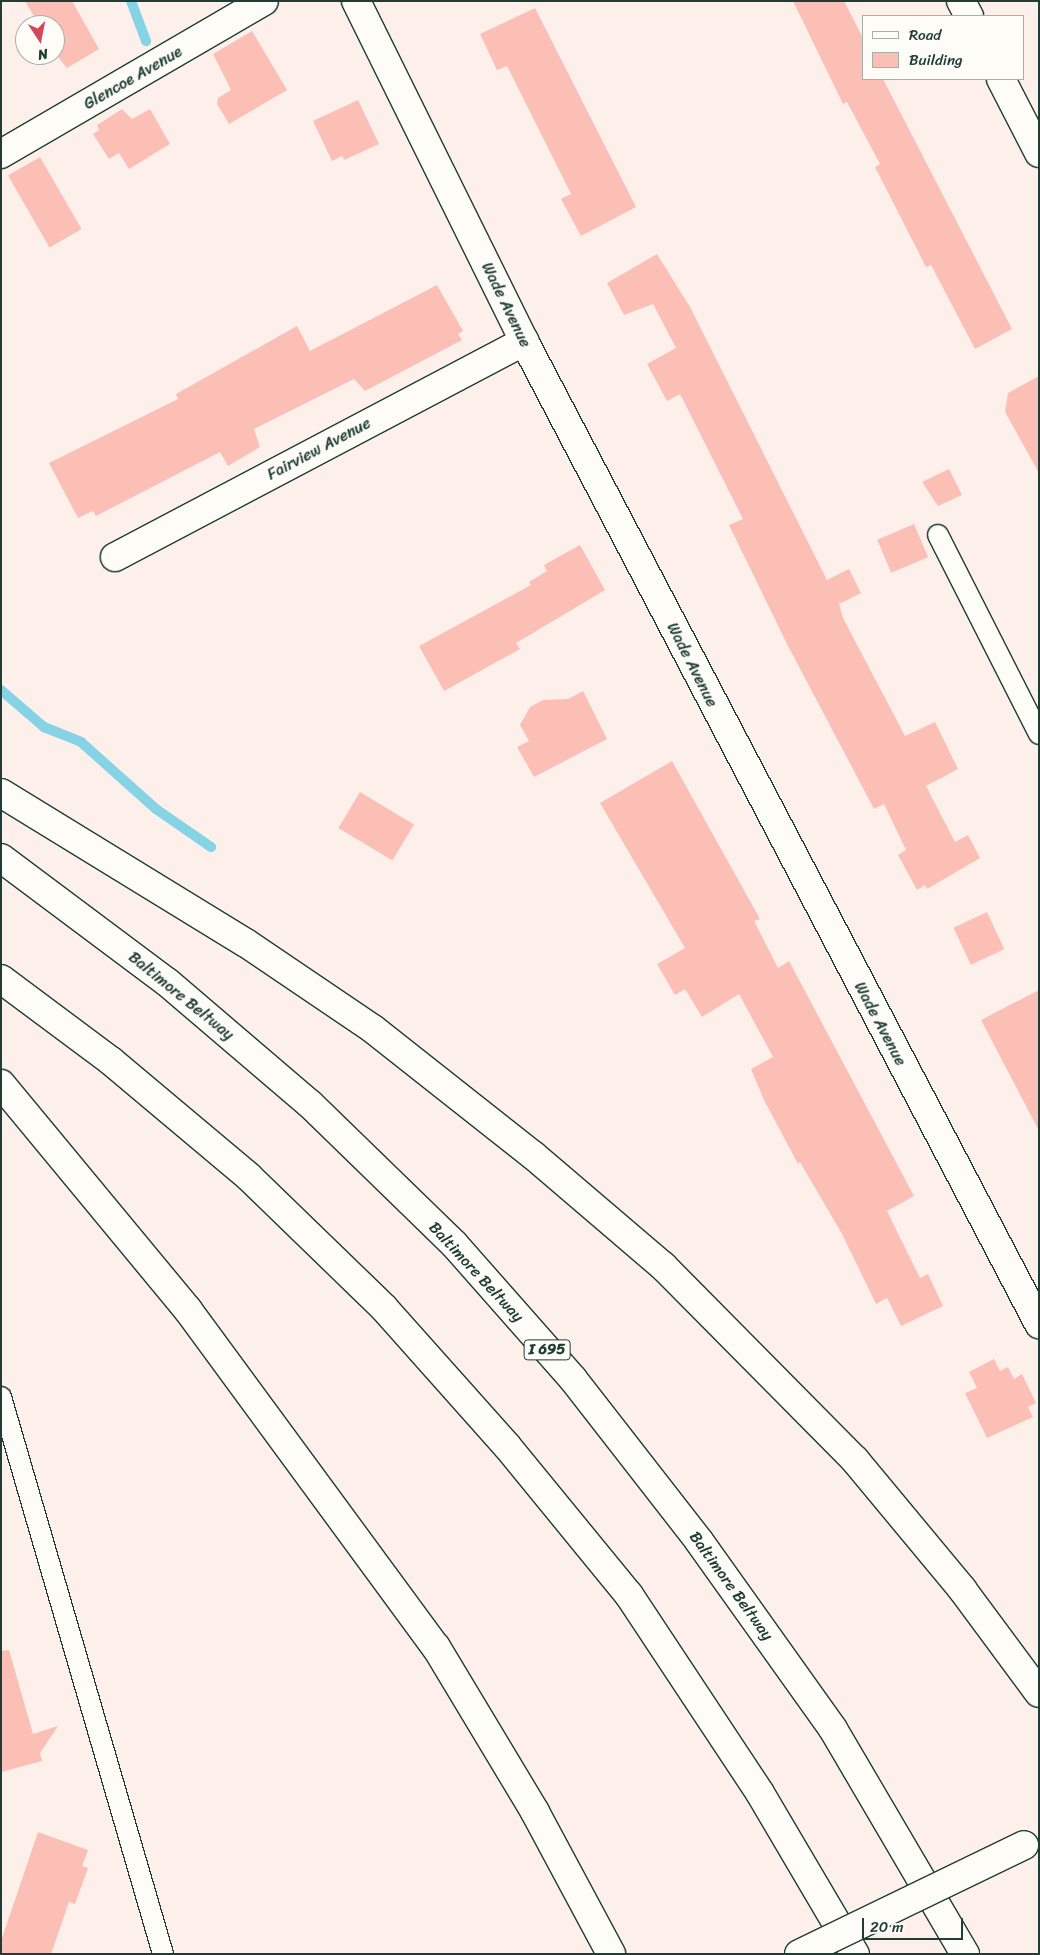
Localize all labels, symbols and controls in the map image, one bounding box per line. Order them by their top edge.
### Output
north arrow [15,15,65,65]
legend [862,15,1025,80]
text: Road [909,22,941,48]
text: N [36,41,50,67]
street label: Glencoe Avenue [80,42,186,114]
text: Building [909,47,963,73]
street label: Wade Avenue [477,259,535,351]
street label: Fairview Avenue [264,414,374,484]
street label: Wade Avenue [663,620,721,710]
street label: Baltimore Beltway [124,947,238,1045]
street label: Wade Avenue [850,979,910,1069]
street label: Baltimore Beltway [424,1218,528,1326]
road number: I 695 [523,1338,571,1362]
street label: Baltimore Beltway [685,1528,777,1644]
scale bar [865,1908,966,1940]
text: 20 m [870,1914,904,1940]

